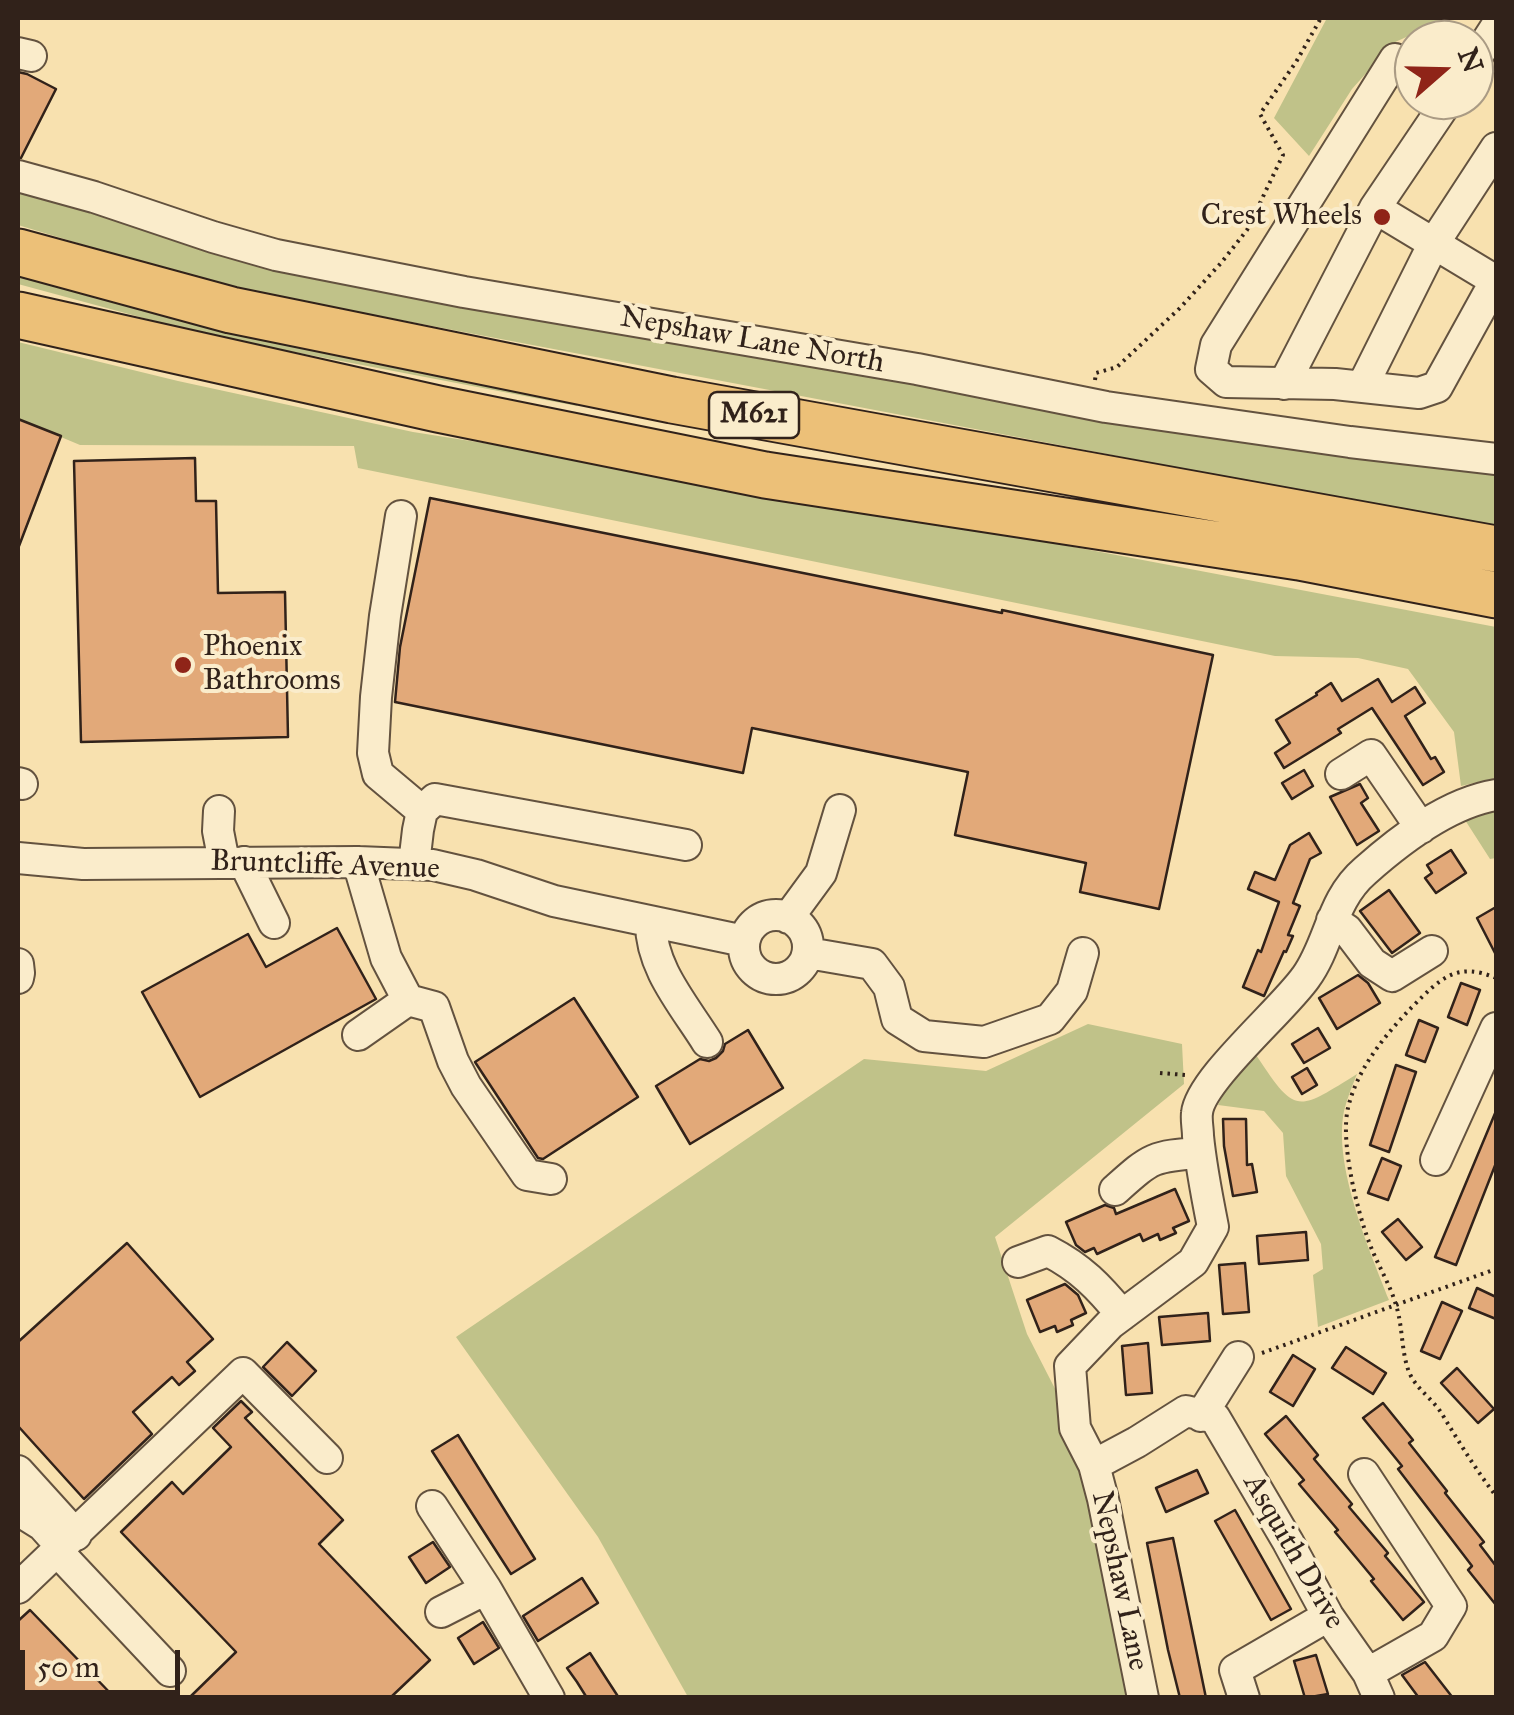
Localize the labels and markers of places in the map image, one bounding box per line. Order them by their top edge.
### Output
place label: Crest Wheels [1201,199,1362,235]
marker: Crest Wheels [1371,206,1393,228]
place label: Phoenix Bathrooms [203,630,341,700]
marker: Phoenix Bathrooms [172,654,194,676]

